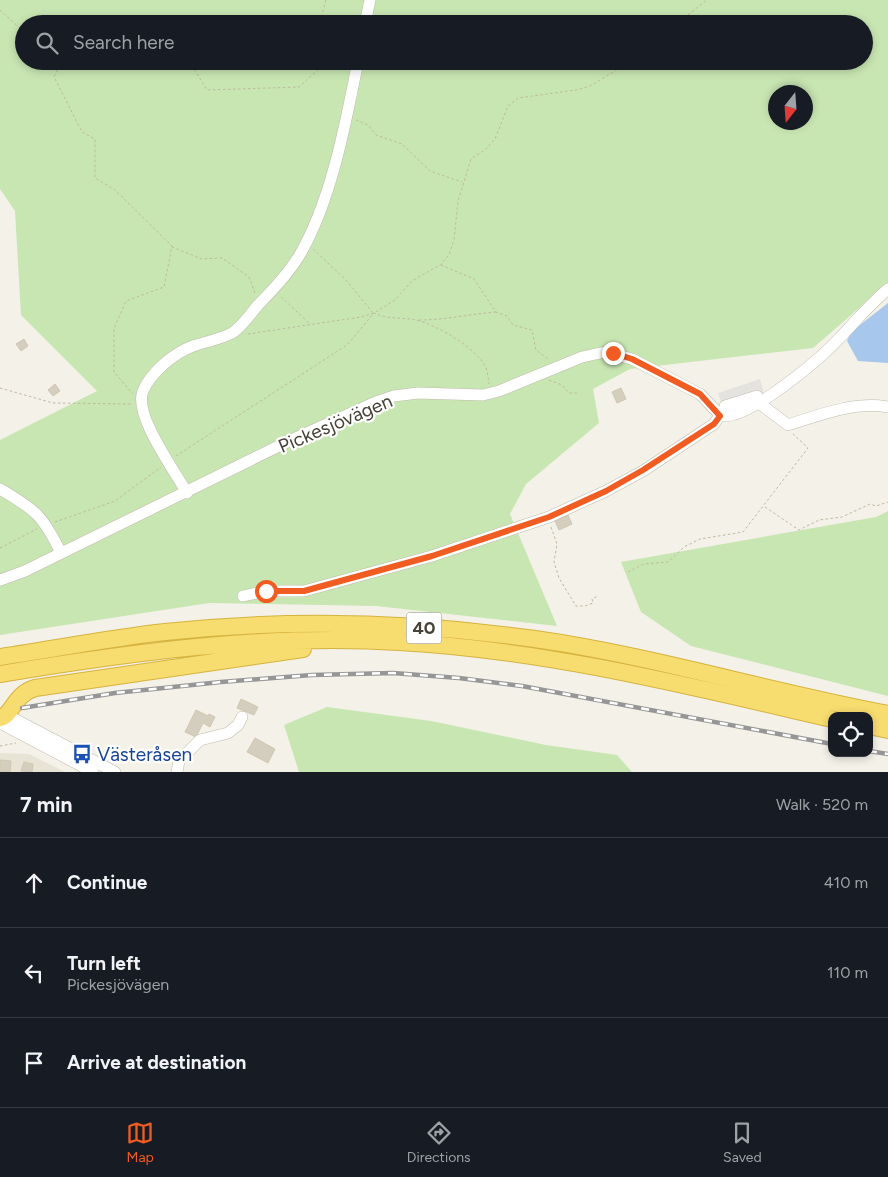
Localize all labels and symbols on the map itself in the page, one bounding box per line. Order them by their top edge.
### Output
north arrow [768,85,813,130]
route end [602,342,625,365]
street label: Pickesjövägen [275,389,396,458]
route start [255,580,278,603]
road number: 40 [406,612,442,644]
bus stop icon: Västeråsen [71,743,93,765]
place label: Västeråsen [97,743,192,766]

